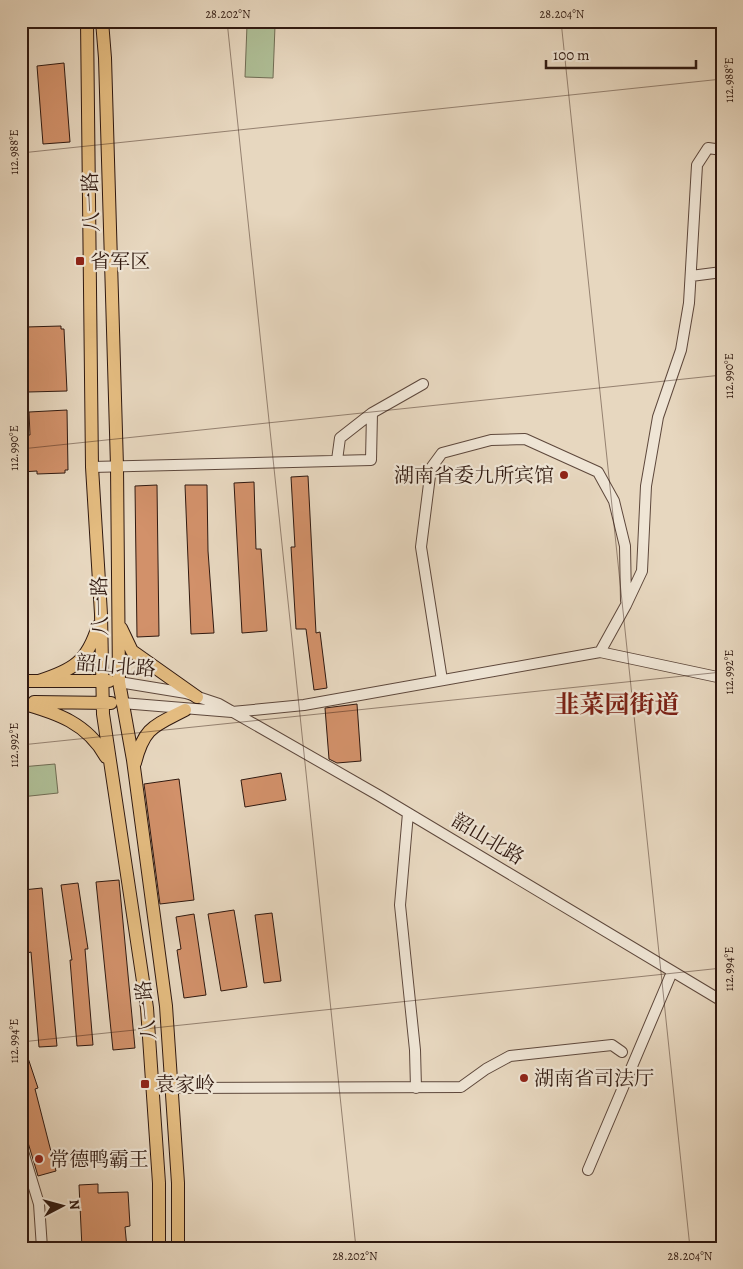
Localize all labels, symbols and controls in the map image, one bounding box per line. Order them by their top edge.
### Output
text: 28.202°N [205,6,251,22]
text: 28.204°N [540,6,585,22]
scale bar [546,38,696,70]
text: 100 m [553,45,590,65]
text: 112.988°E [721,57,737,103]
text: 112.988°E [6,129,22,175]
street label: 八一路 [76,172,106,232]
place label: 省军区 [90,248,150,275]
marker: 省军区 [74,255,86,267]
text: 112.990°E [721,353,737,399]
text: 112.990°E [6,425,22,471]
place label: 湖南省委九所宾馆 [394,462,554,489]
marker: 湖南省委九所宾馆 [558,469,570,481]
street label: 八一路 [86,576,114,636]
street label: 韶山北路 [75,649,157,683]
text: 112.992°E [721,650,737,694]
district label: 韭菜园街道 [554,688,680,722]
text: 112.992°E [6,723,22,767]
street label: 韶山北路 [447,807,529,871]
text: 112.994°E [721,947,737,991]
street label: 八一路 [129,979,163,1041]
text: 112.994°E [6,1019,22,1063]
place label: 湖南省司法厅 [534,1065,654,1092]
place label: 袁家岭 [155,1071,215,1098]
marker: 湖南省司法厅 [518,1072,530,1084]
marker: 袁家岭 [139,1078,151,1090]
place label: 常德鸭霸王 [49,1146,149,1173]
marker: 常德鸭霸王 [33,1153,45,1165]
north arrow [38,1182,88,1232]
text: N [64,1199,84,1211]
text: 28.202°N [332,1248,378,1264]
text: 28.204°N [668,1248,713,1264]

